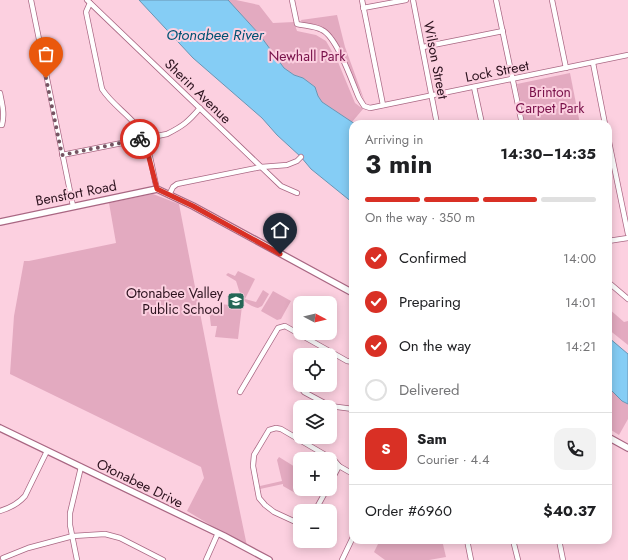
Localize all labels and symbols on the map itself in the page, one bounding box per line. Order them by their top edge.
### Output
street label: Wilson Street [419,19,453,101]
water label: Otonabee River [166,24,265,46]
pin [29,37,63,78]
park label: Newhall Park [268,46,346,66]
street label: Sherin Avenue [160,54,236,128]
street label: Lock Street [463,55,531,87]
park label: Brinton Carpet Park [516,82,585,118]
courier [120,119,160,159]
street label: Bensfort Road [34,175,118,211]
pin [263,213,297,254]
place label: Otonabee Valley Public School [126,283,224,319]
school or university icon: Otonabee Valley Public School [226,291,246,311]
north arrow [293,296,337,340]
street label: Otonabee Drive [93,453,187,513]

